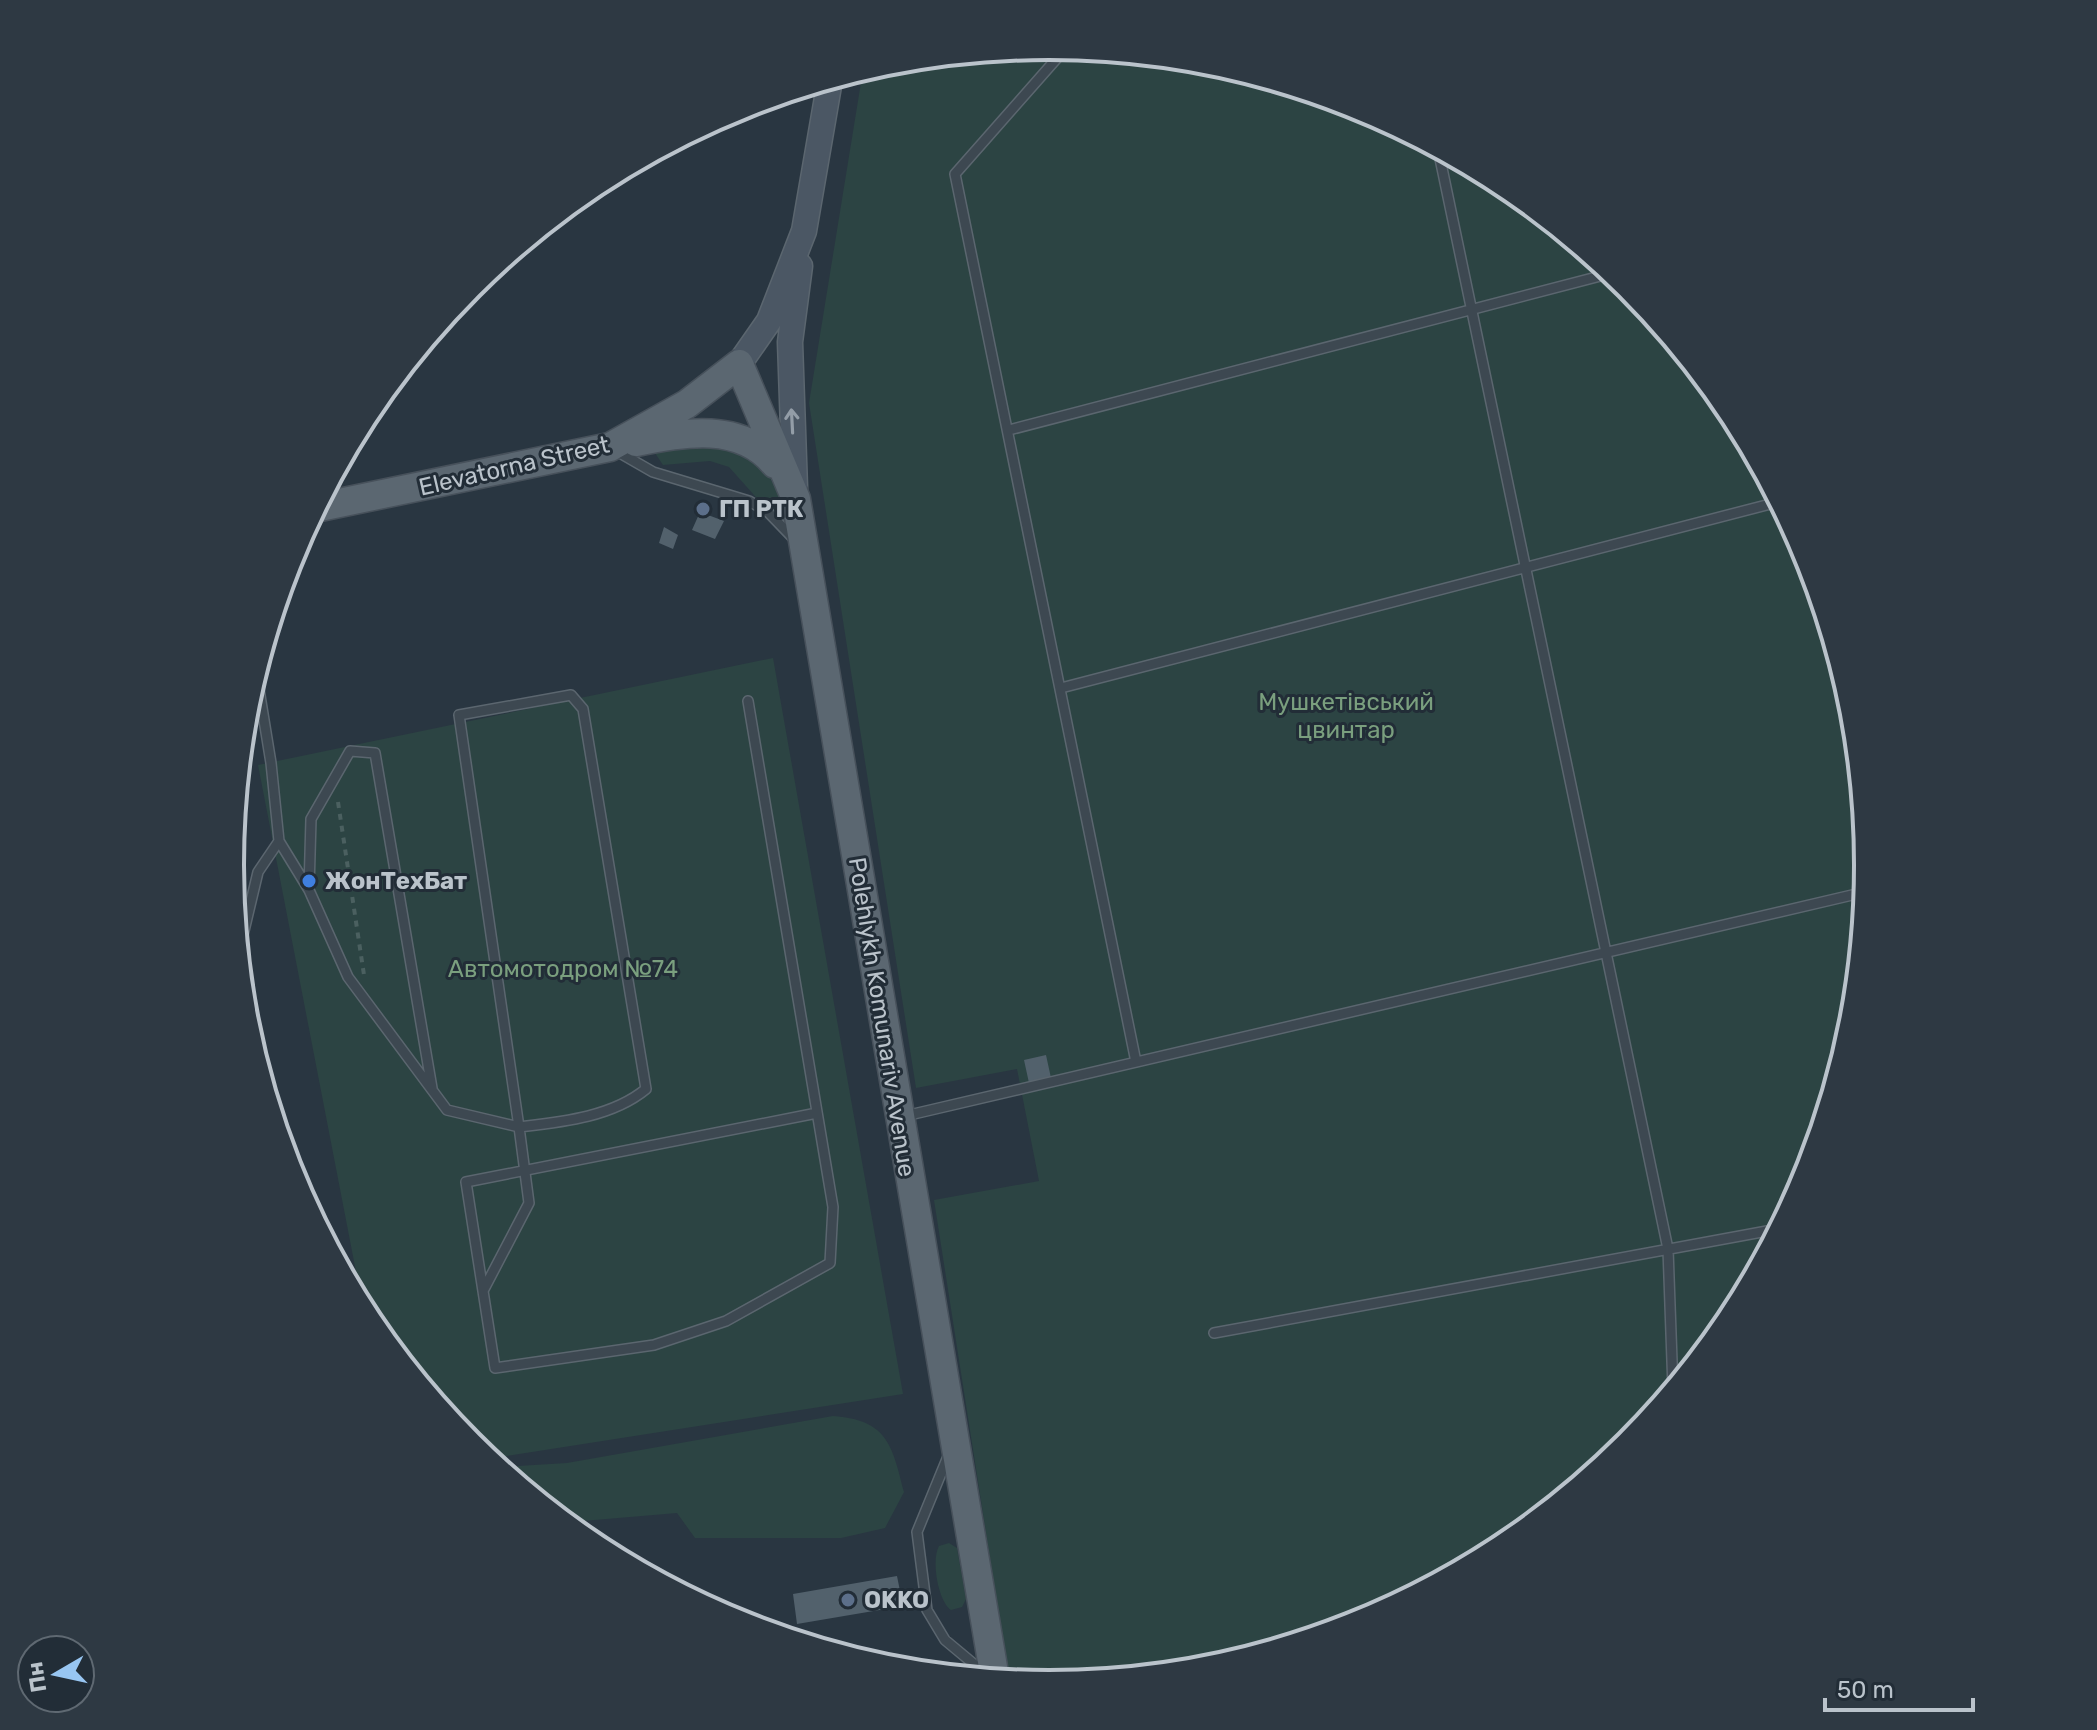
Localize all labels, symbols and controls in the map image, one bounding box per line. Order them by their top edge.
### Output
one-way arrow [784,408,799,435]
street label: Elevatorna Street [416,430,612,502]
place label: ГП РТК [719,495,804,523]
marker: ГП РТК [694,500,712,518]
park label: Мушкетівський цвинтар [1258,688,1434,744]
street label: Polehlykh Komunariv Avenue [843,855,921,1179]
place label: ЖонТехБат [325,867,467,895]
marker: ЖонТехБат [300,872,318,890]
park label: Автомотодром №74 [448,955,678,983]
place label: OKKO [864,1586,929,1614]
marker: OKKO [839,1591,857,1609]
north arrow [16,1634,96,1714]
text: Пн [21,1660,52,1694]
scale bar [1825,1662,1973,1712]
text: 50 m [1837,1676,1894,1704]

